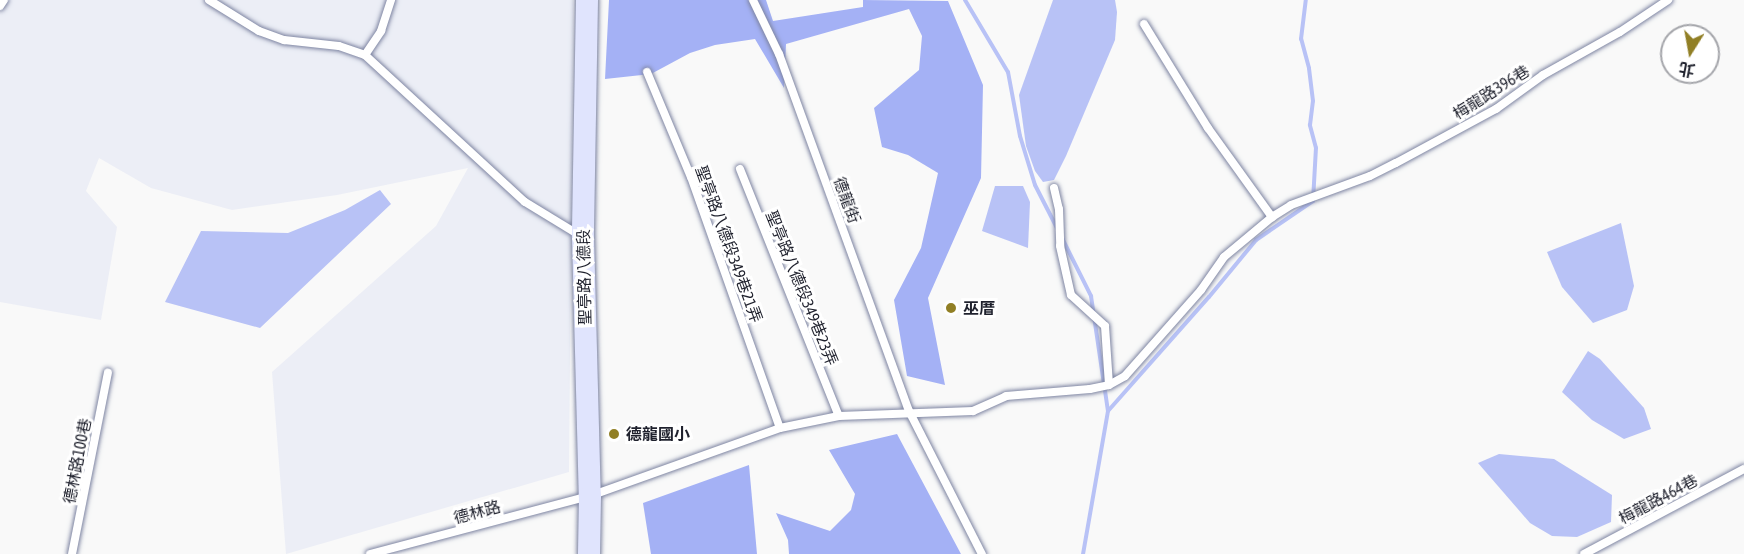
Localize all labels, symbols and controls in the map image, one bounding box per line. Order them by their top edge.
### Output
north arrow [1660,24,1720,84]
text: 北 [1677,59,1697,80]
street label: 梅龍路396巷 [1449,61,1533,123]
street label: 聖亭路八德段349巷21弄 [692,163,766,325]
street label: 德龍街 [830,174,864,226]
street label: 聖亭路八德段349巷23弄 [762,208,842,368]
street label: 聖亭路八德段 [574,229,594,325]
place label: 巫厝 [963,298,995,318]
marker: 巫厝 [944,301,958,315]
street label: 德林路100巷 [59,417,95,505]
place label: 德龍國小 [626,424,690,444]
marker: 德龍國小 [607,427,621,441]
street label: 梅龍路464巷 [1615,470,1701,528]
street label: 德林路 [451,497,503,527]

